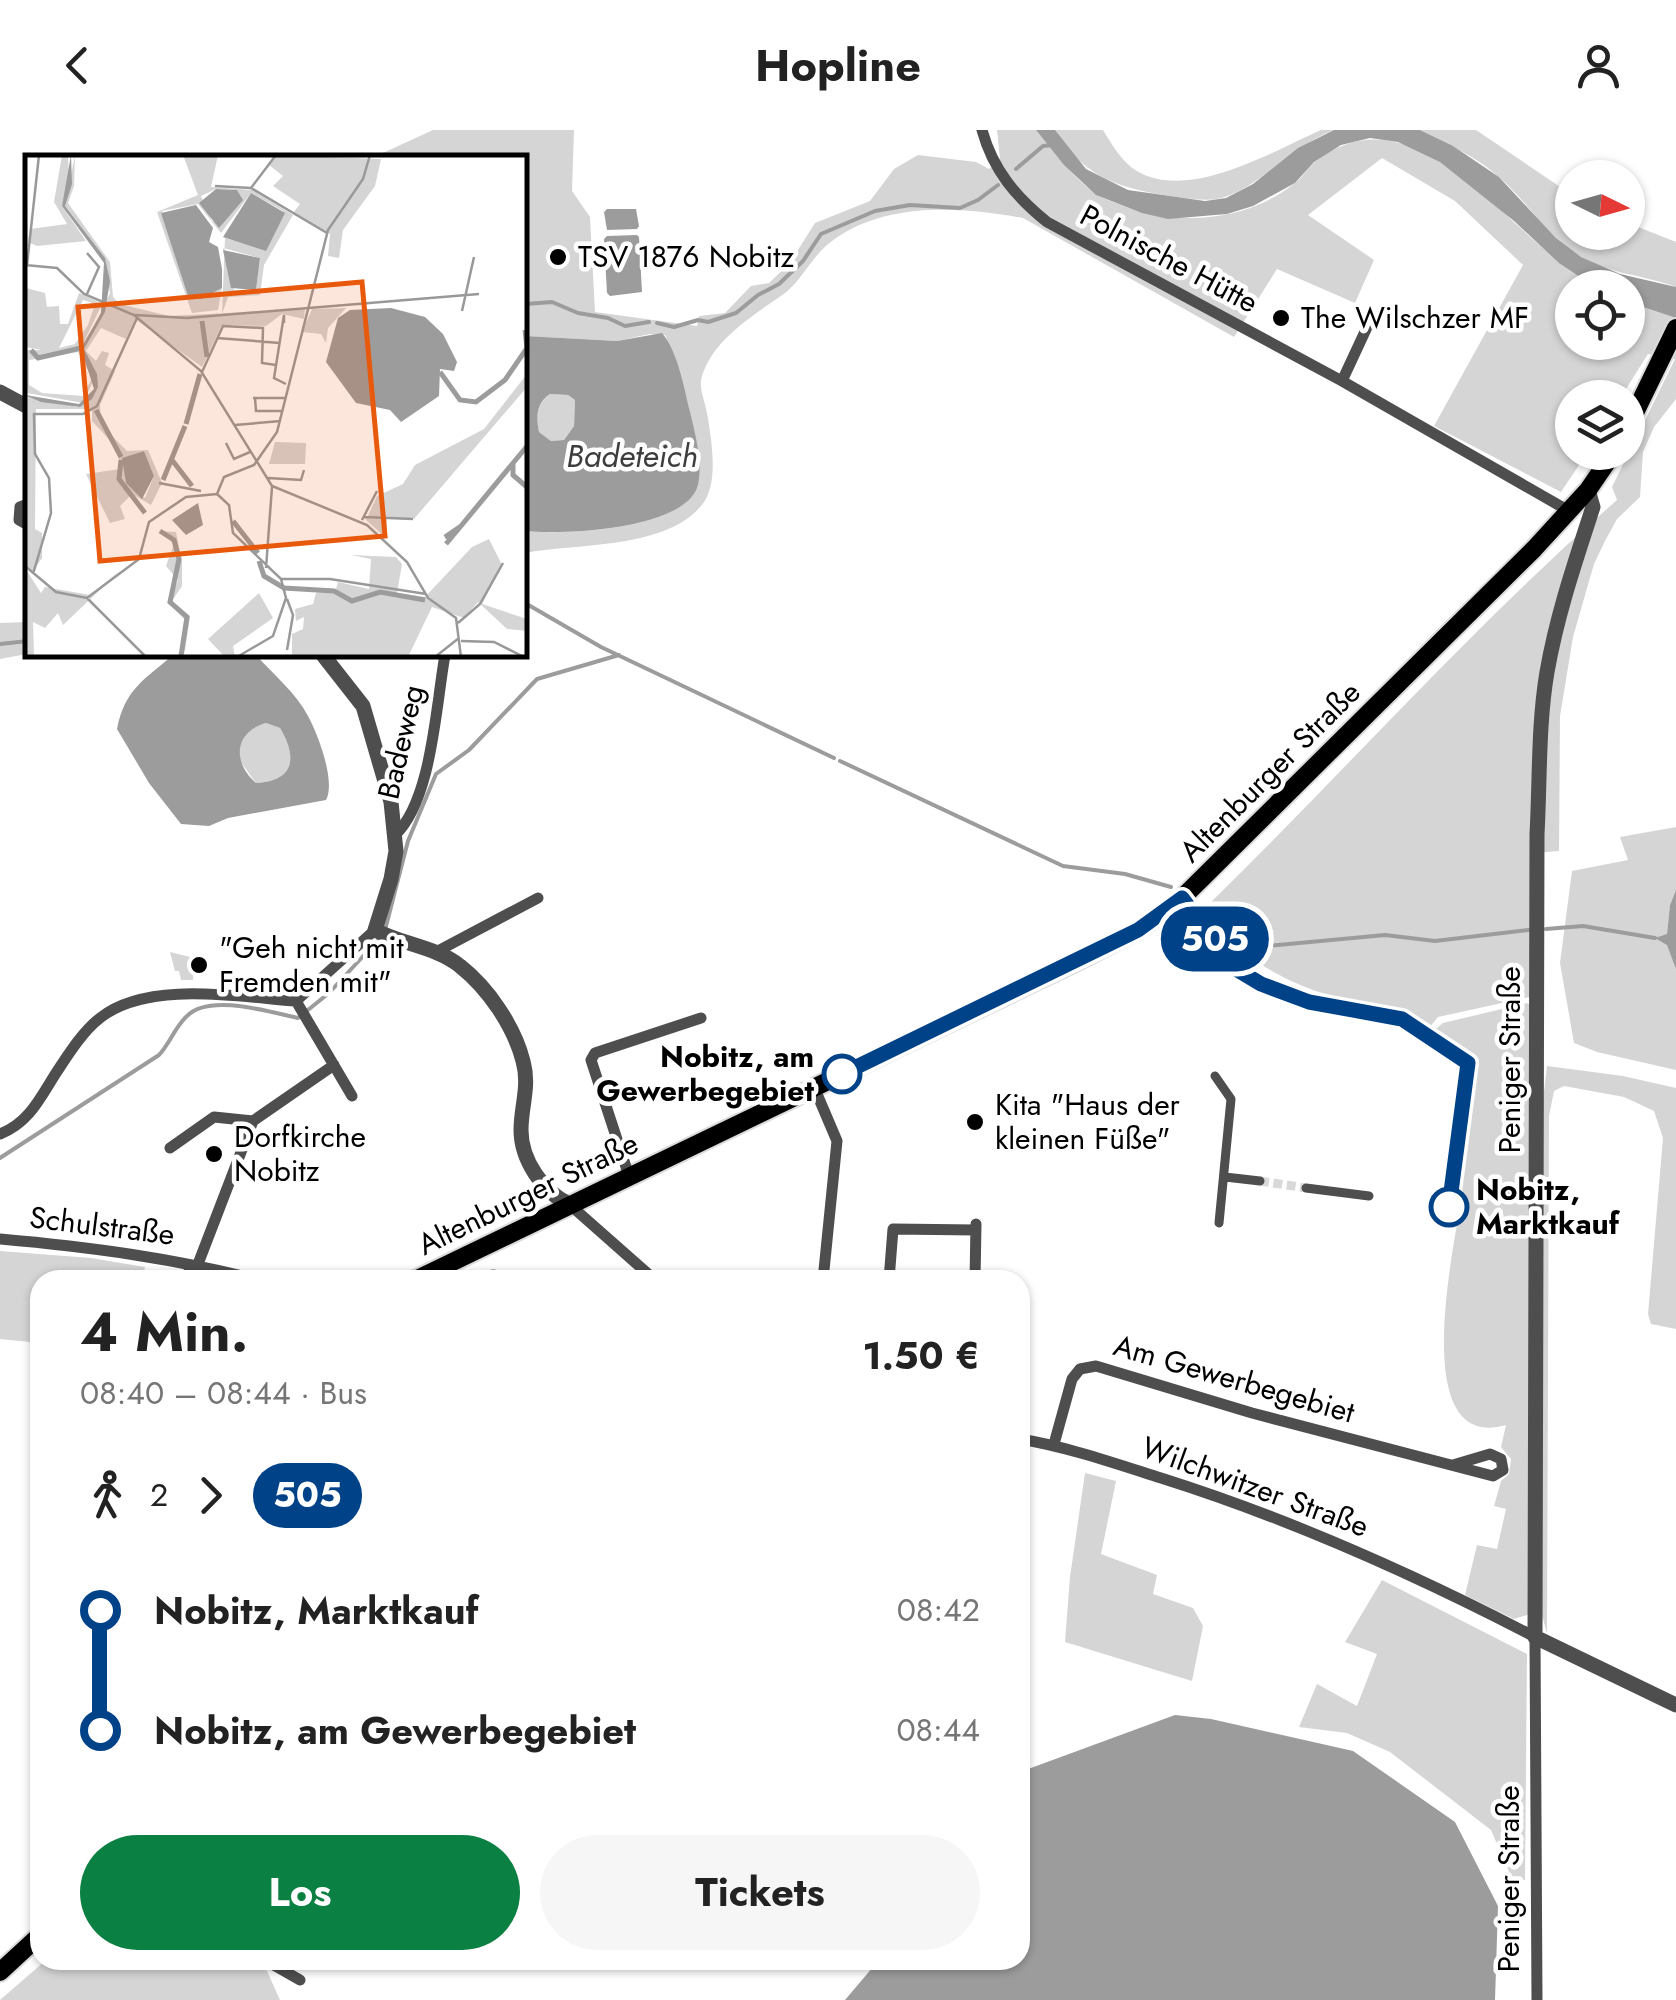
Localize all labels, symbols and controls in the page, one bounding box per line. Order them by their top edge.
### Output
text: Hopline [755,33,921,98]
icon: back [50,38,105,93]
icon: person [1571,38,1626,93]
inset map [25,155,528,658]
north arrow [1555,160,1645,250]
map controls [1555,160,1645,470]
street label: Polnische Hütte [1073,194,1266,324]
place label: TSV 1876 Nobitz [578,235,794,278]
marker: TSV 1876 Nobitz [547,246,569,268]
button: locate [1555,270,1645,360]
place label: The Wilschzer MF [1301,296,1529,339]
marker: The Wilschzer MF [1270,307,1292,329]
button: layers [1555,380,1645,470]
water label: Badeteich [566,433,698,479]
street label: Altenburger Straße [1169,671,1370,872]
street label: Badeweg [367,681,434,803]
line badge: 505 [1158,906,1272,972]
text: 505 [1181,914,1249,964]
place label: "Geh nicht mit Fremden mit" [219,926,405,1003]
marker: "Geh nicht mit Fremden mit" [188,954,210,976]
street label: Peniger Straße [1488,966,1531,1154]
place label: Nobitz, am Gewerbegebiet [596,1035,814,1112]
marker: Nobitz, am Gewerbegebiet [823,1055,861,1093]
place label: Kita "Haus der kleinen Füße" [995,1083,1181,1160]
marker: Kita "Haus der kleinen Füße" [964,1111,986,1133]
place label: Dorfkirche Nobitz [234,1115,366,1192]
street label: Altenburger Straße [410,1122,645,1266]
marker: Dorfkirche Nobitz [203,1143,225,1165]
place label: Nobitz, Marktkauf [1476,1168,1621,1245]
marker: Nobitz, Marktkauf [1430,1188,1468,1226]
street label: Schulstraße [27,1195,177,1256]
text: 4 Min. [80,1292,248,1372]
street label: Am Gewerbegebiet [1109,1324,1360,1434]
text: 1.50 € [862,1328,980,1383]
text: 08:40 – 08:44 · Bus [80,1370,367,1416]
street label: Wilchwitzer Straße [1136,1426,1375,1548]
icon: walk [80,1468,135,1523]
icon: forward [183,1468,238,1523]
text: 505 [273,1470,342,1520]
text: 2 [150,1472,168,1518]
text: Nobitz, Marktkauf [154,1583,479,1638]
text: 08:42 [897,1587,980,1633]
text: Nobitz, am Gewerbegebiet [154,1703,636,1758]
text: 08:44 [896,1707,980,1753]
street label: Peniger Straße [1487,1785,1530,1973]
button: Los [80,1835,520,1950]
button: Tickets [540,1835,980,1950]

